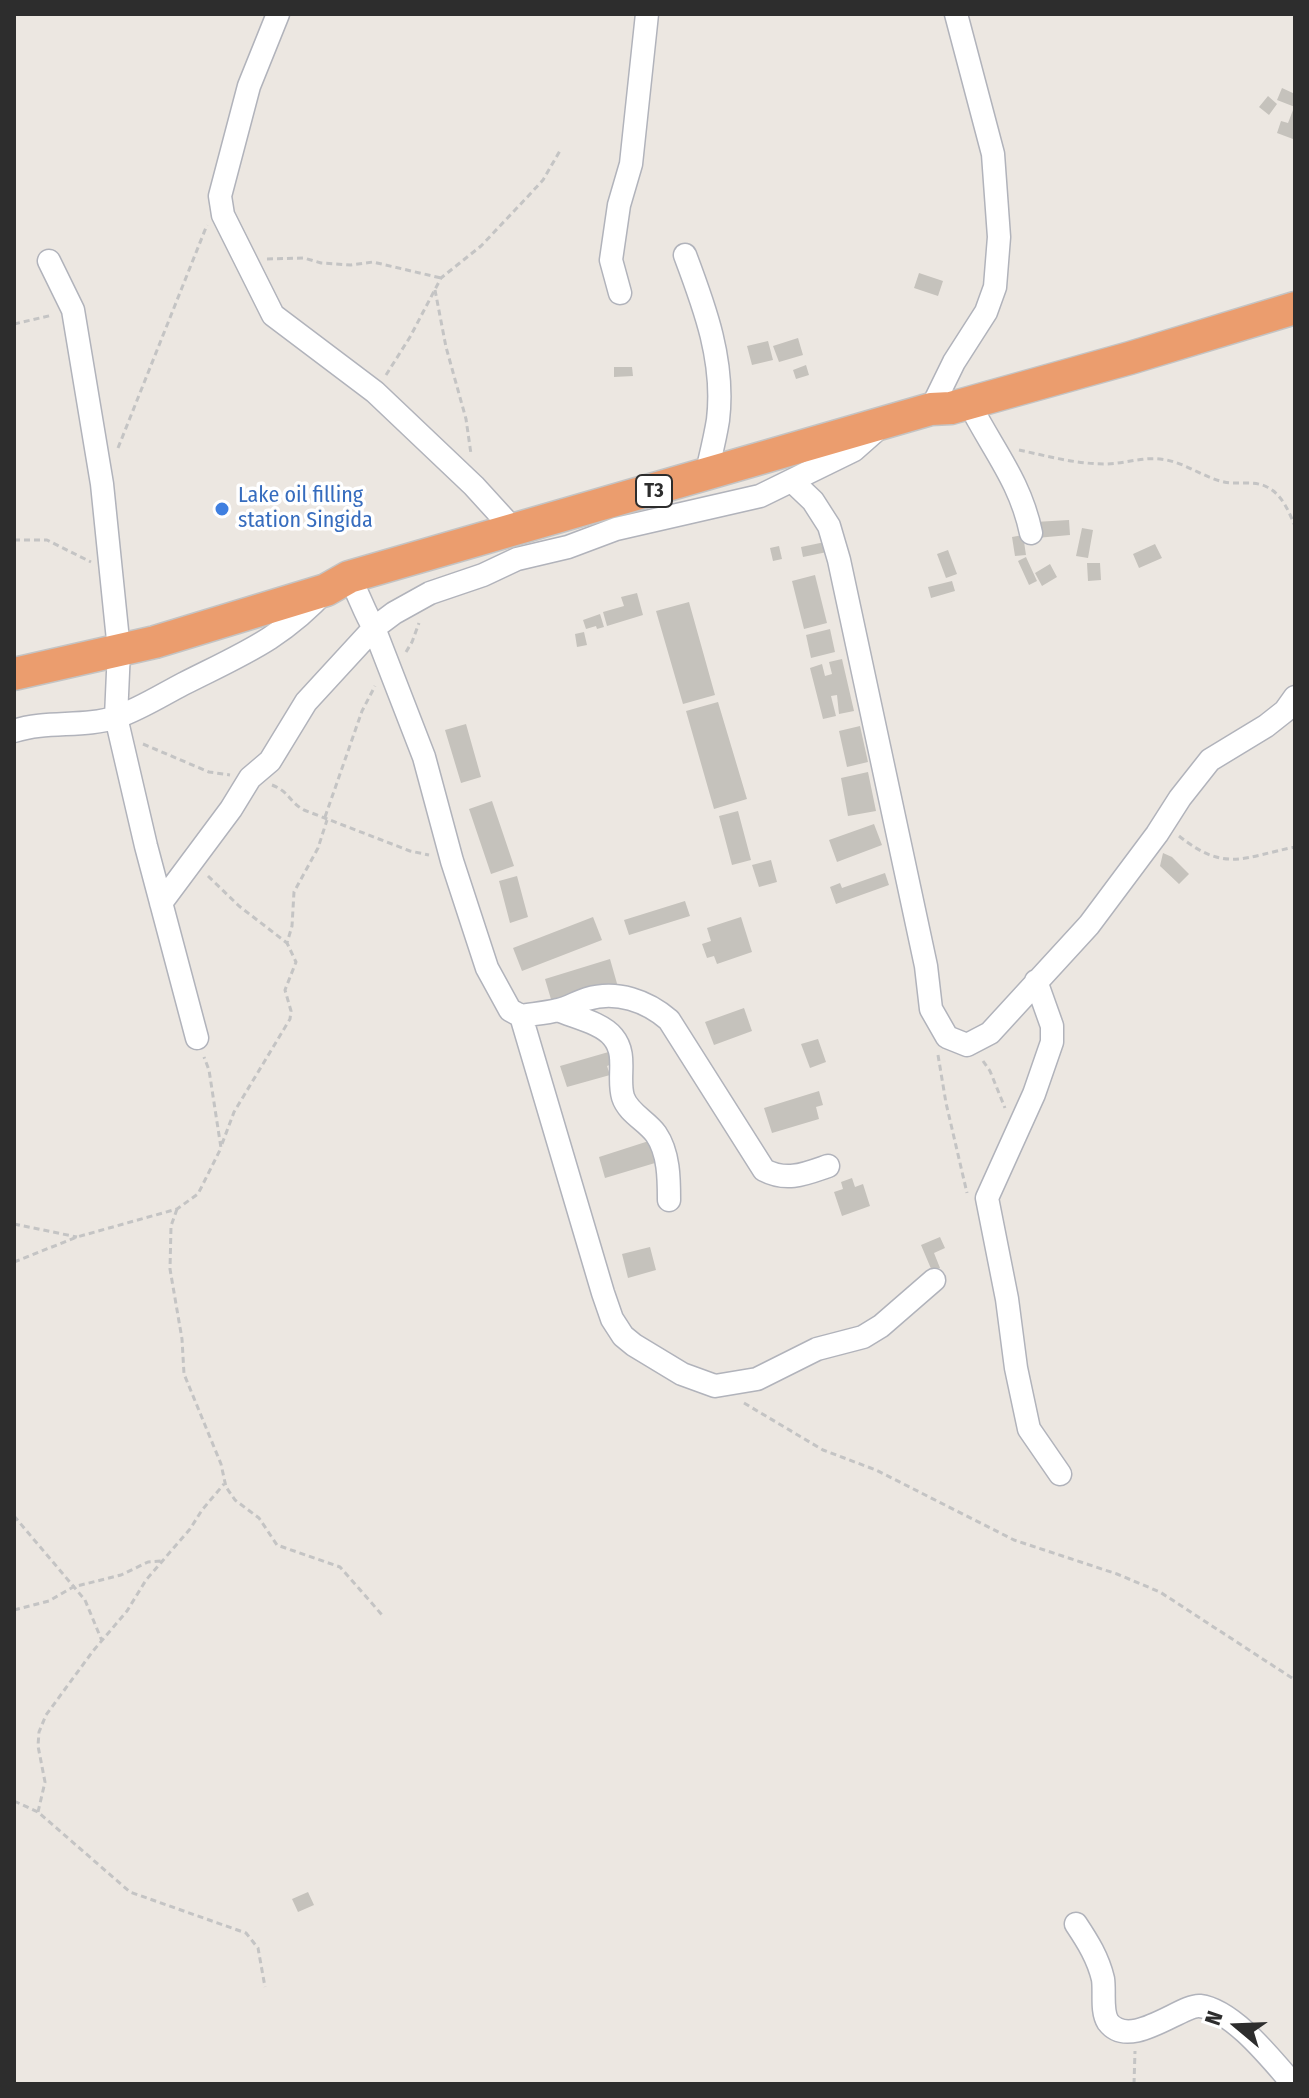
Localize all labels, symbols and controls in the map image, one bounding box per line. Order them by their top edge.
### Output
road number: T3 [636,475,672,507]
place label: Lake oil filling station Singida [238,483,373,534]
marker: Lake oil filling station Singida [213,500,231,518]
north arrow [1197,1986,1277,2066]
text: N [1199,2007,1229,2029]

